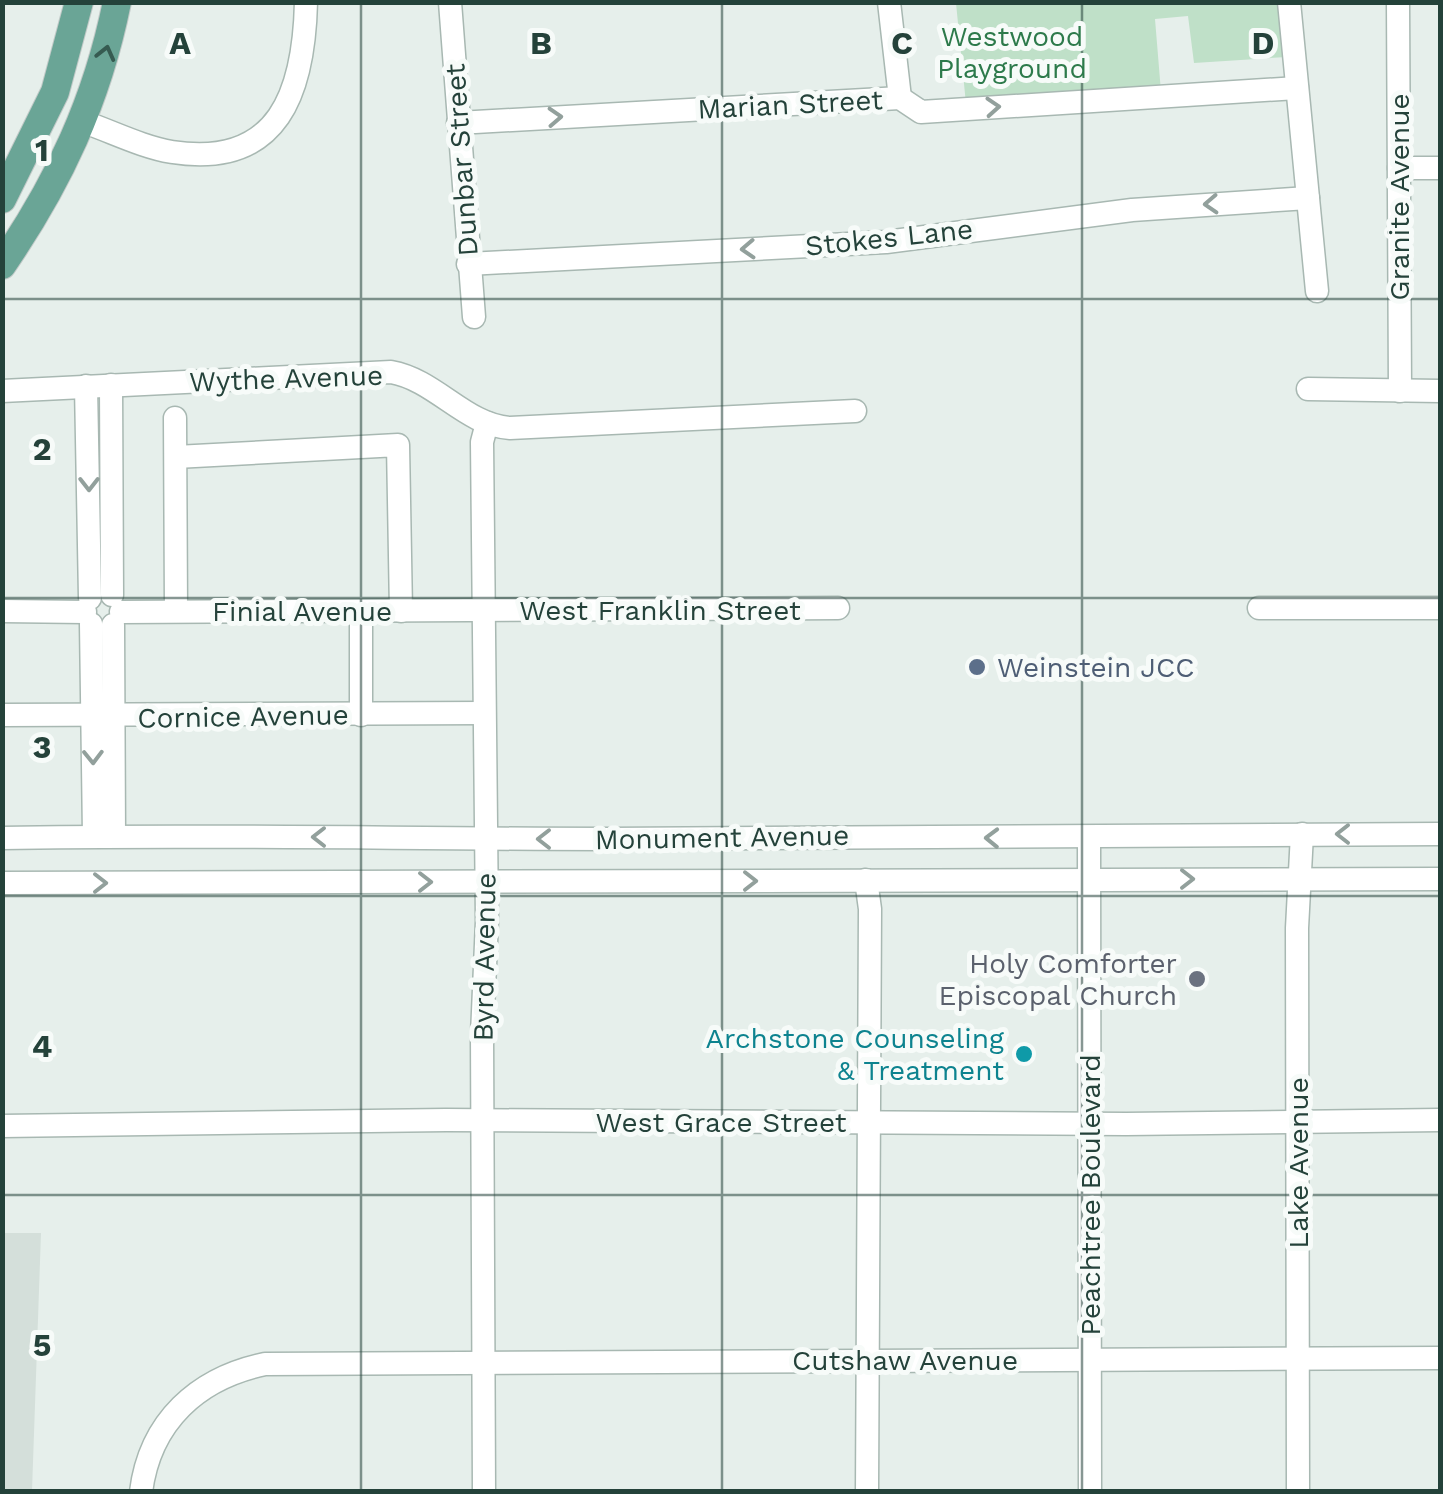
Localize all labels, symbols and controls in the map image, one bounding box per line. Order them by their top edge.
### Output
park label: Westwood Playground [937,20,1087,85]
text: A [169,24,191,62]
text: B [530,24,552,62]
text: C [891,24,913,62]
text: D [1252,24,1274,62]
one-way arrow [94,45,115,62]
street label: Dunbar Street [438,62,485,257]
street label: Marian Street [697,83,884,126]
street label: Granite Avenue [1383,93,1416,301]
one-way arrow [986,97,1002,119]
one-way arrow [548,107,564,128]
text: 1 [35,131,49,169]
one-way arrow [1202,193,1218,214]
street label: Stokes Lane [804,212,975,263]
one-way arrow [740,238,756,259]
street label: Wythe Avenue [188,359,384,398]
text: 2 [32,430,52,468]
one-way arrow [78,476,100,492]
street label: West Franklin Street [519,594,801,627]
street label: Finial Avenue [212,595,392,628]
place label: Weinstein JCC [997,651,1194,684]
marker: Weinstein JCC [966,656,988,678]
street label: Cornice Avenue [137,698,349,735]
text: 3 [33,728,51,766]
one-way arrow [82,749,103,765]
street label: Monument Avenue [595,819,849,856]
one-way arrow [1335,823,1350,845]
one-way arrow [311,826,326,848]
one-way arrow [983,827,999,848]
one-way arrow [536,828,552,850]
one-way arrow [1180,868,1195,890]
one-way arrow [742,870,758,892]
one-way arrow [418,871,433,893]
one-way arrow [92,872,108,894]
street label: Byrd Avenue [467,872,502,1042]
place label: Holy Comforter Episcopal Church [939,947,1177,1012]
marker: Holy Comforter Episcopal Church [1186,968,1208,990]
place label: Archstone Counseling & Treatment [705,1022,1004,1087]
text: 4 [32,1027,52,1065]
marker: Archstone Counseling & Treatment [1013,1043,1035,1065]
street label: Peachtree Boulevard [1074,1054,1107,1336]
street label: Lake Avenue [1282,1077,1315,1249]
street label: West Grace Street [596,1106,847,1139]
text: 5 [33,1326,51,1364]
street label: Cutshaw Avenue [792,1344,1018,1377]

